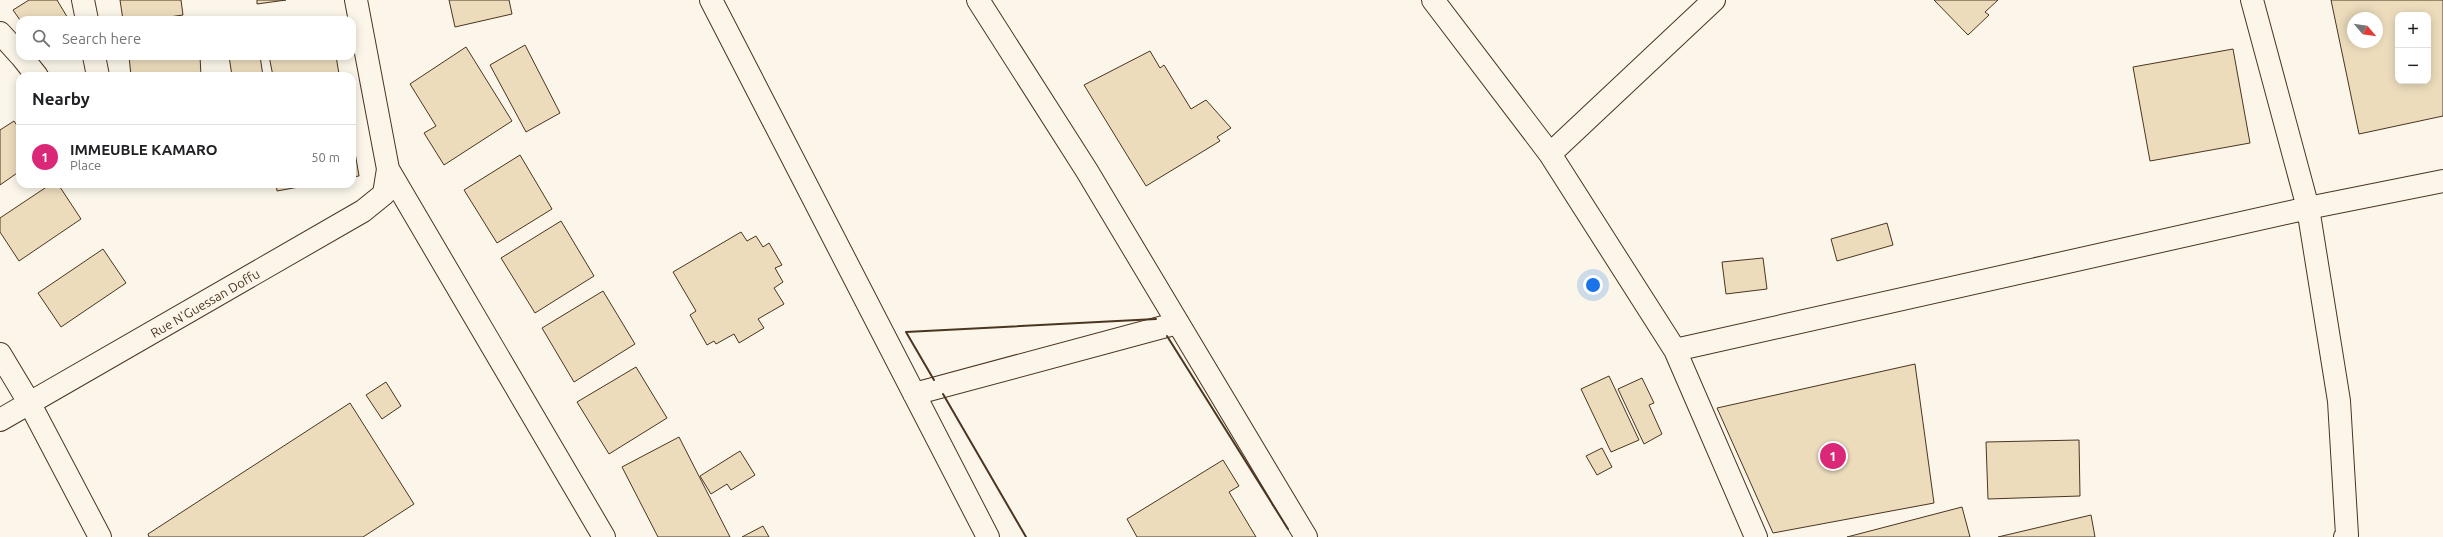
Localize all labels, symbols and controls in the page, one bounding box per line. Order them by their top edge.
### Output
north arrow [2347,12,2383,48]
map controls [2395,12,2431,84]
button: + [2395,12,2431,48]
search box [16,16,356,60]
icon: search [30,27,52,49]
text: Search here [62,30,141,47]
button: − [2395,48,2431,84]
text: Nearby [32,89,90,108]
text: IMMEUBLE KAMARO [70,141,218,158]
text: 1 [41,150,49,164]
text: 50 m [311,150,340,164]
text: Place [70,158,101,172]
street label: Rue N'Guessan Doffu [148,266,262,340]
your location [1583,275,1603,295]
pin: 1 [1820,441,1846,471]

